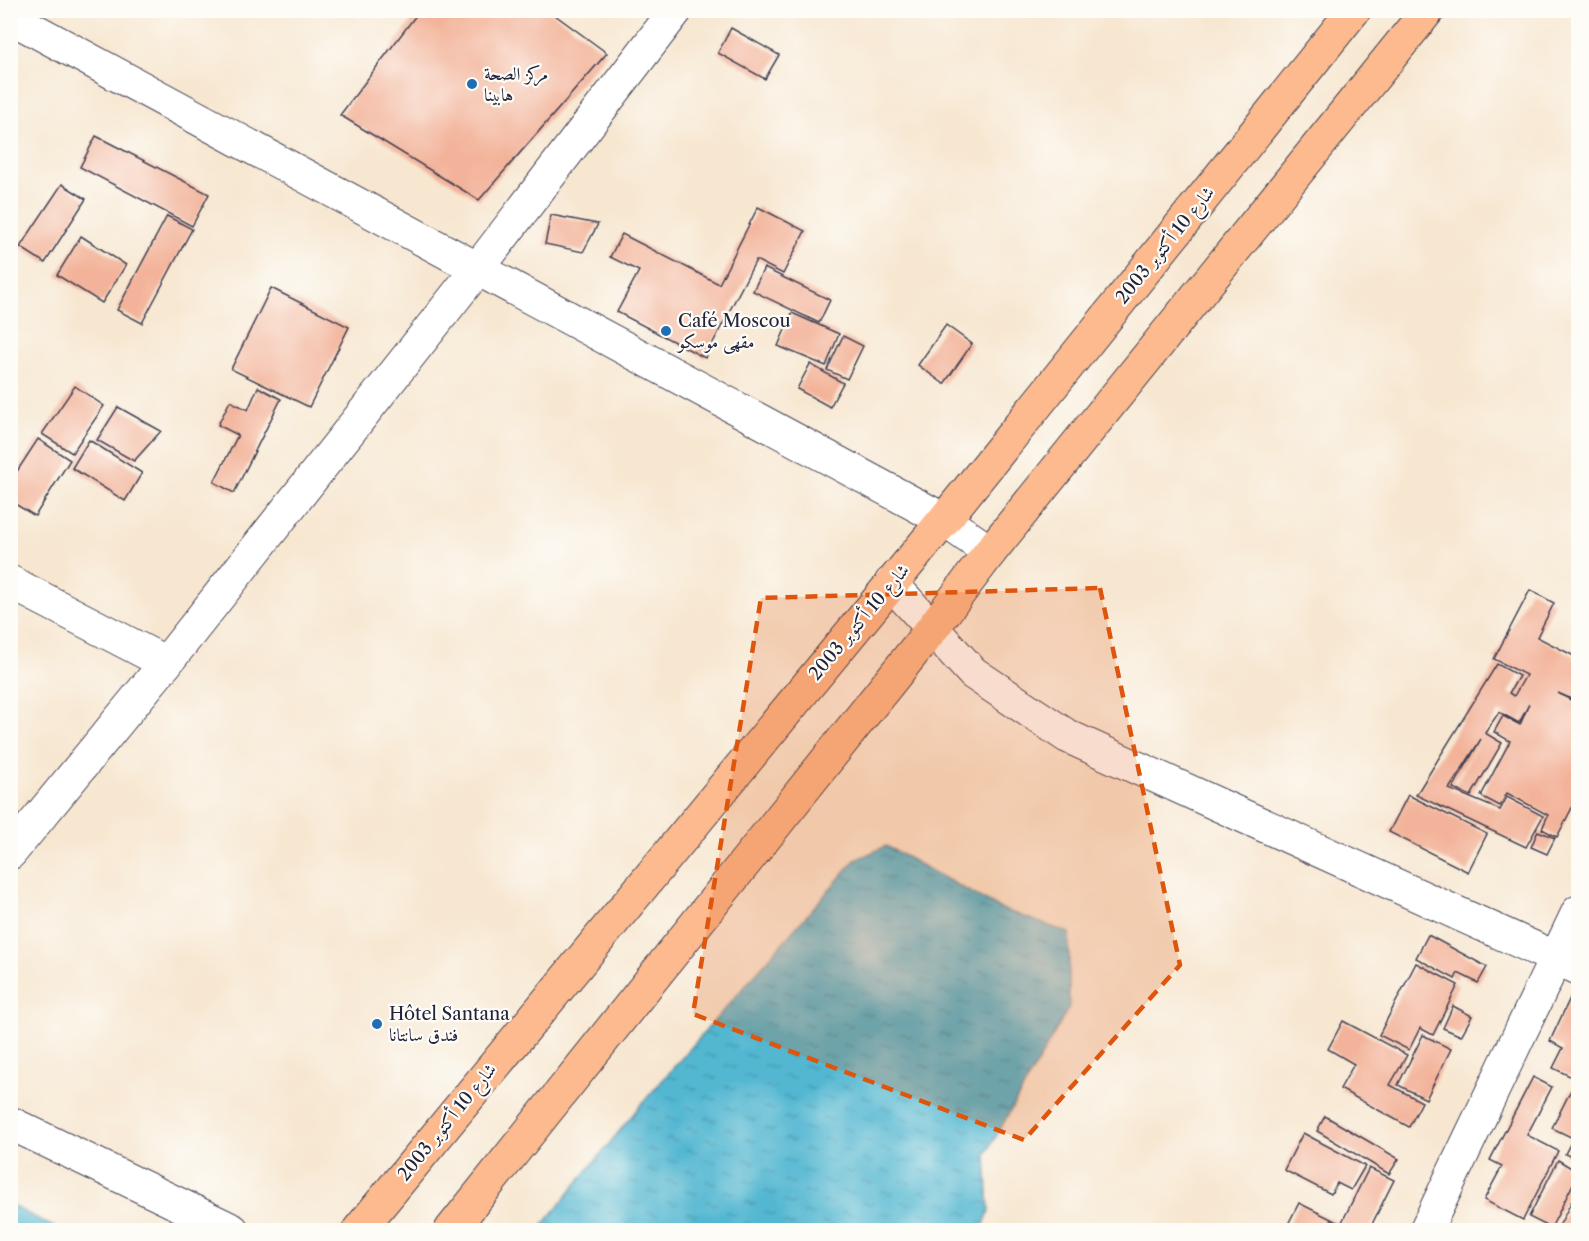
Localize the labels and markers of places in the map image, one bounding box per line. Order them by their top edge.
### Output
place label: مركز الصحة هابينا [484,63,548,106]
marker: مركز الصحة هابينا [465,77,479,91]
place label: Café Moscou مقهى موسكو [676,310,791,354]
marker: Café Moscou مقهى موسكو [659,324,673,338]
place label: Hôtel Santana فندق سانتانا [389,1003,510,1046]
marker: Hôtel Santana فندق سانتانا [370,1017,384,1031]

